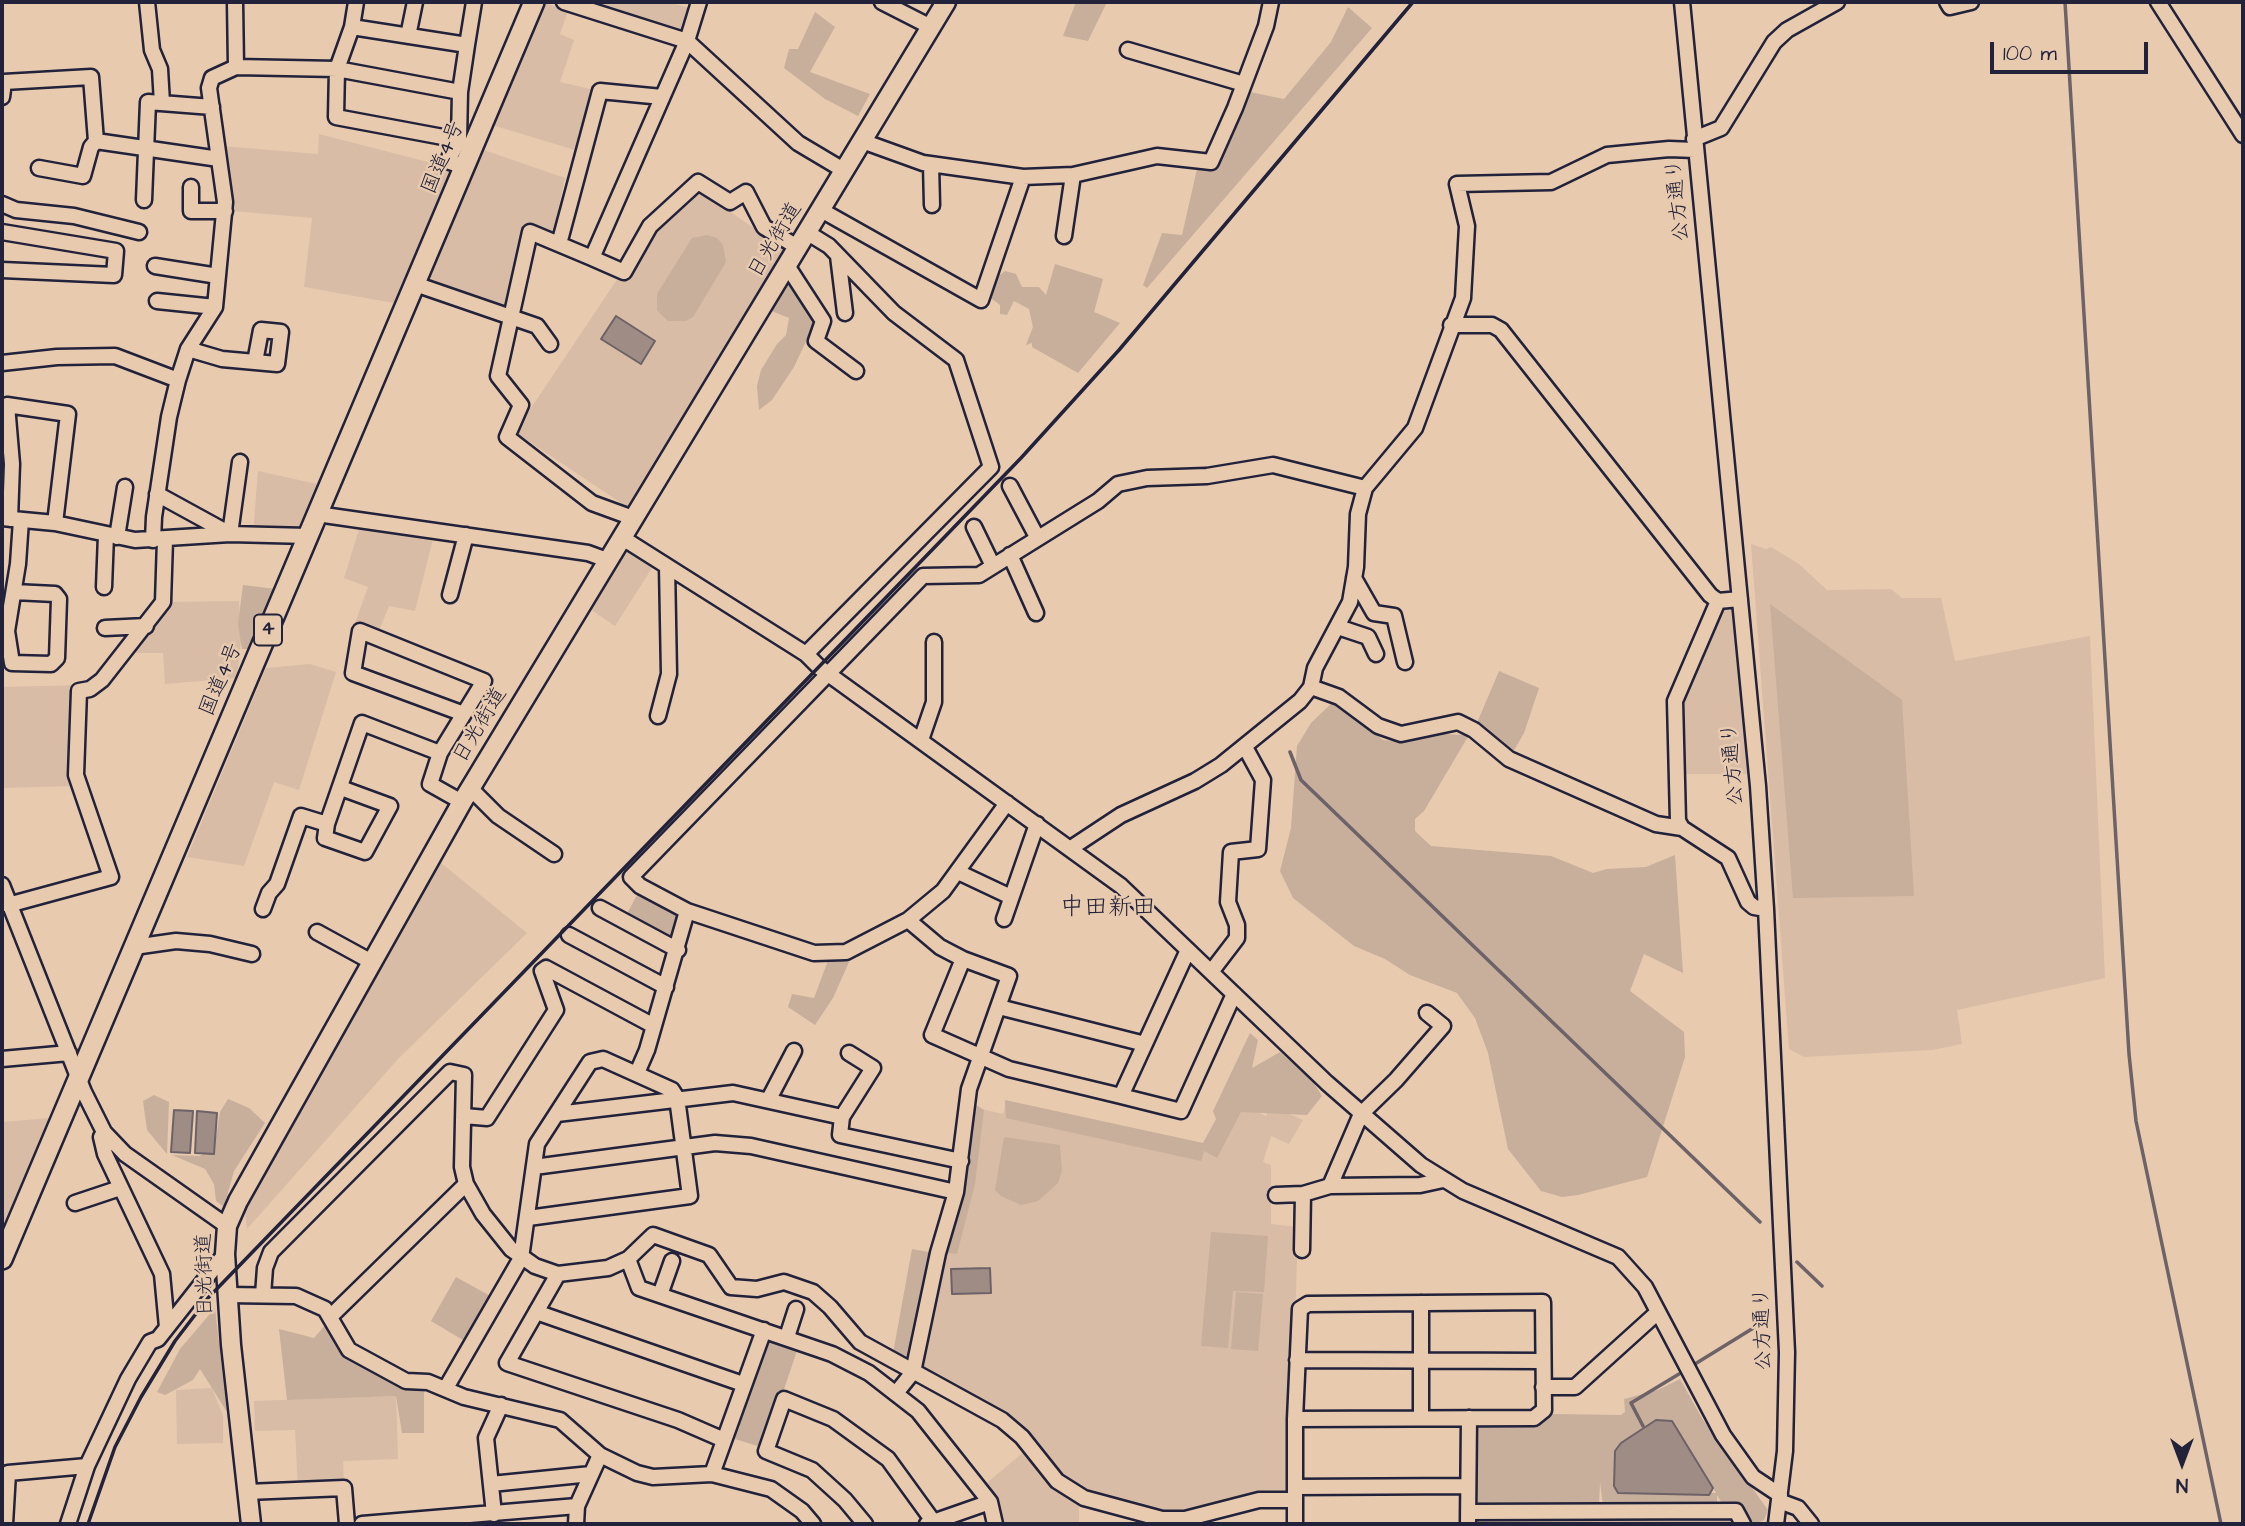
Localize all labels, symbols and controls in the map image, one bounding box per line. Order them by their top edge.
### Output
scale bar [1993,28,2150,72]
text: 100 m [2003,39,2057,68]
street label: 国道4号 [417,118,471,198]
street label: 公方通り [1662,157,1696,243]
street label: 日光街道 [744,199,808,283]
road number: 4 [254,614,282,646]
street label: 国道4号 [195,640,249,720]
street label: 日光街道 [449,684,513,768]
street label: 公方通り [1718,721,1750,807]
district label: 中田新田 [1060,895,1156,923]
street label: 日光街道 [193,1233,219,1317]
street label: 公方通り [1750,1287,1778,1371]
north arrow [2147,1428,2217,1498]
text: N [2176,1471,2188,1498]

